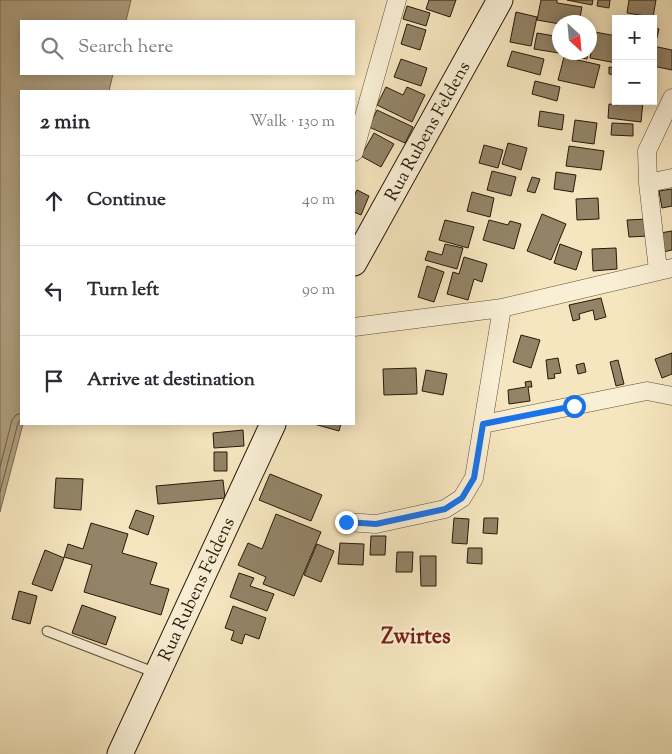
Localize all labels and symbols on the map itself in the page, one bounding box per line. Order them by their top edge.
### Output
north arrow [552,15,597,60]
street label: Rua Rubens Feldens [380,57,478,207]
route start [563,395,586,418]
route end [335,511,358,534]
street label: Rua Rubens Feldens [153,514,243,666]
district label: Zwirtes [381,622,451,654]

